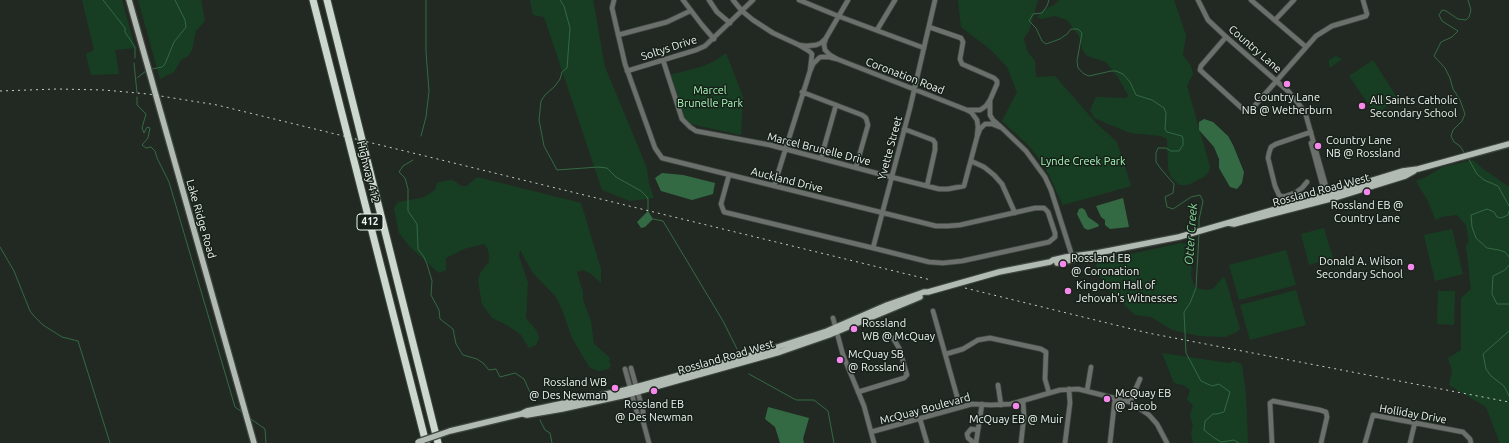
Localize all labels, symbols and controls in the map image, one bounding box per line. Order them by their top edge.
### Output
street label: Country Lane [1226,22,1284,76]
street label: Soltys Drive [639,33,699,63]
street label: Coronation Road [864,55,946,97]
marker: Country Lane NB @ Wetherburn [1282,79,1292,89]
park label: Marcel Brunelle Park [677,83,743,109]
place label: Country Lane NB @ Wetherburn [1242,90,1332,116]
place label: All Saints Catholic Secondary School [1370,93,1458,119]
marker: All Saints Catholic Secondary School [1357,101,1367,111]
street label: Yvette Street [875,115,905,181]
street label: Marcel Brunelle Drive [766,130,872,168]
place label: Country Lane NB @ Rossland [1326,133,1400,159]
street label: Highway 412 [354,140,382,204]
marker: Country Lane NB @ Rossland [1313,141,1323,151]
park label: Lynde Creek Park [1040,154,1126,168]
street label: Auckland Drive [750,165,824,195]
street label: Rossland Road West [1271,171,1371,209]
street label: Lake Ridge Road [183,178,219,260]
marker: Rossland EB @ Country Lane [1362,187,1372,197]
place label: Rossland EB @ Country Lane [1331,198,1403,224]
water label: Otter Creek [1182,202,1200,266]
road number: 412 [357,214,383,230]
place label: Rossland EB @ Coronation [1071,251,1139,277]
place label: Donald A. Wilson Secondary School [1316,254,1403,280]
marker: Rossland EB @ Coronation [1058,259,1068,269]
marker: Donald A. Wilson Secondary School [1406,262,1416,272]
place label: Kingdom Hall of Jehovah's Witnesses [1076,278,1177,304]
marker: Kingdom Hall of Jehovah's Witnesses [1063,286,1073,296]
place label: Rossland WB @ McQuay [862,316,935,342]
marker: Rossland WB @ McQuay [849,324,859,334]
street label: Rossland Road West [676,337,776,377]
place label: McQuay SB @ Rossland [848,347,905,373]
marker: McQuay SB @ Rossland [835,355,845,365]
place label: Rossland WB @ Des Newman [529,375,607,401]
marker: Rossland WB @ Des Newman [610,383,620,393]
marker: Rossland EB @ Des Newman [649,386,659,396]
place label: McQuay EB @ Jacob [1115,386,1171,412]
street label: McQuay Boulevard [878,391,972,427]
marker: McQuay EB @ Jacob [1102,394,1112,404]
place label: Rossland EB @ Des Newman [615,397,693,423]
marker: McQuay EB @ Muir [1011,401,1021,411]
street label: Holliday Drive [1378,402,1448,426]
place label: McQuay EB @ Muir [969,412,1063,426]

